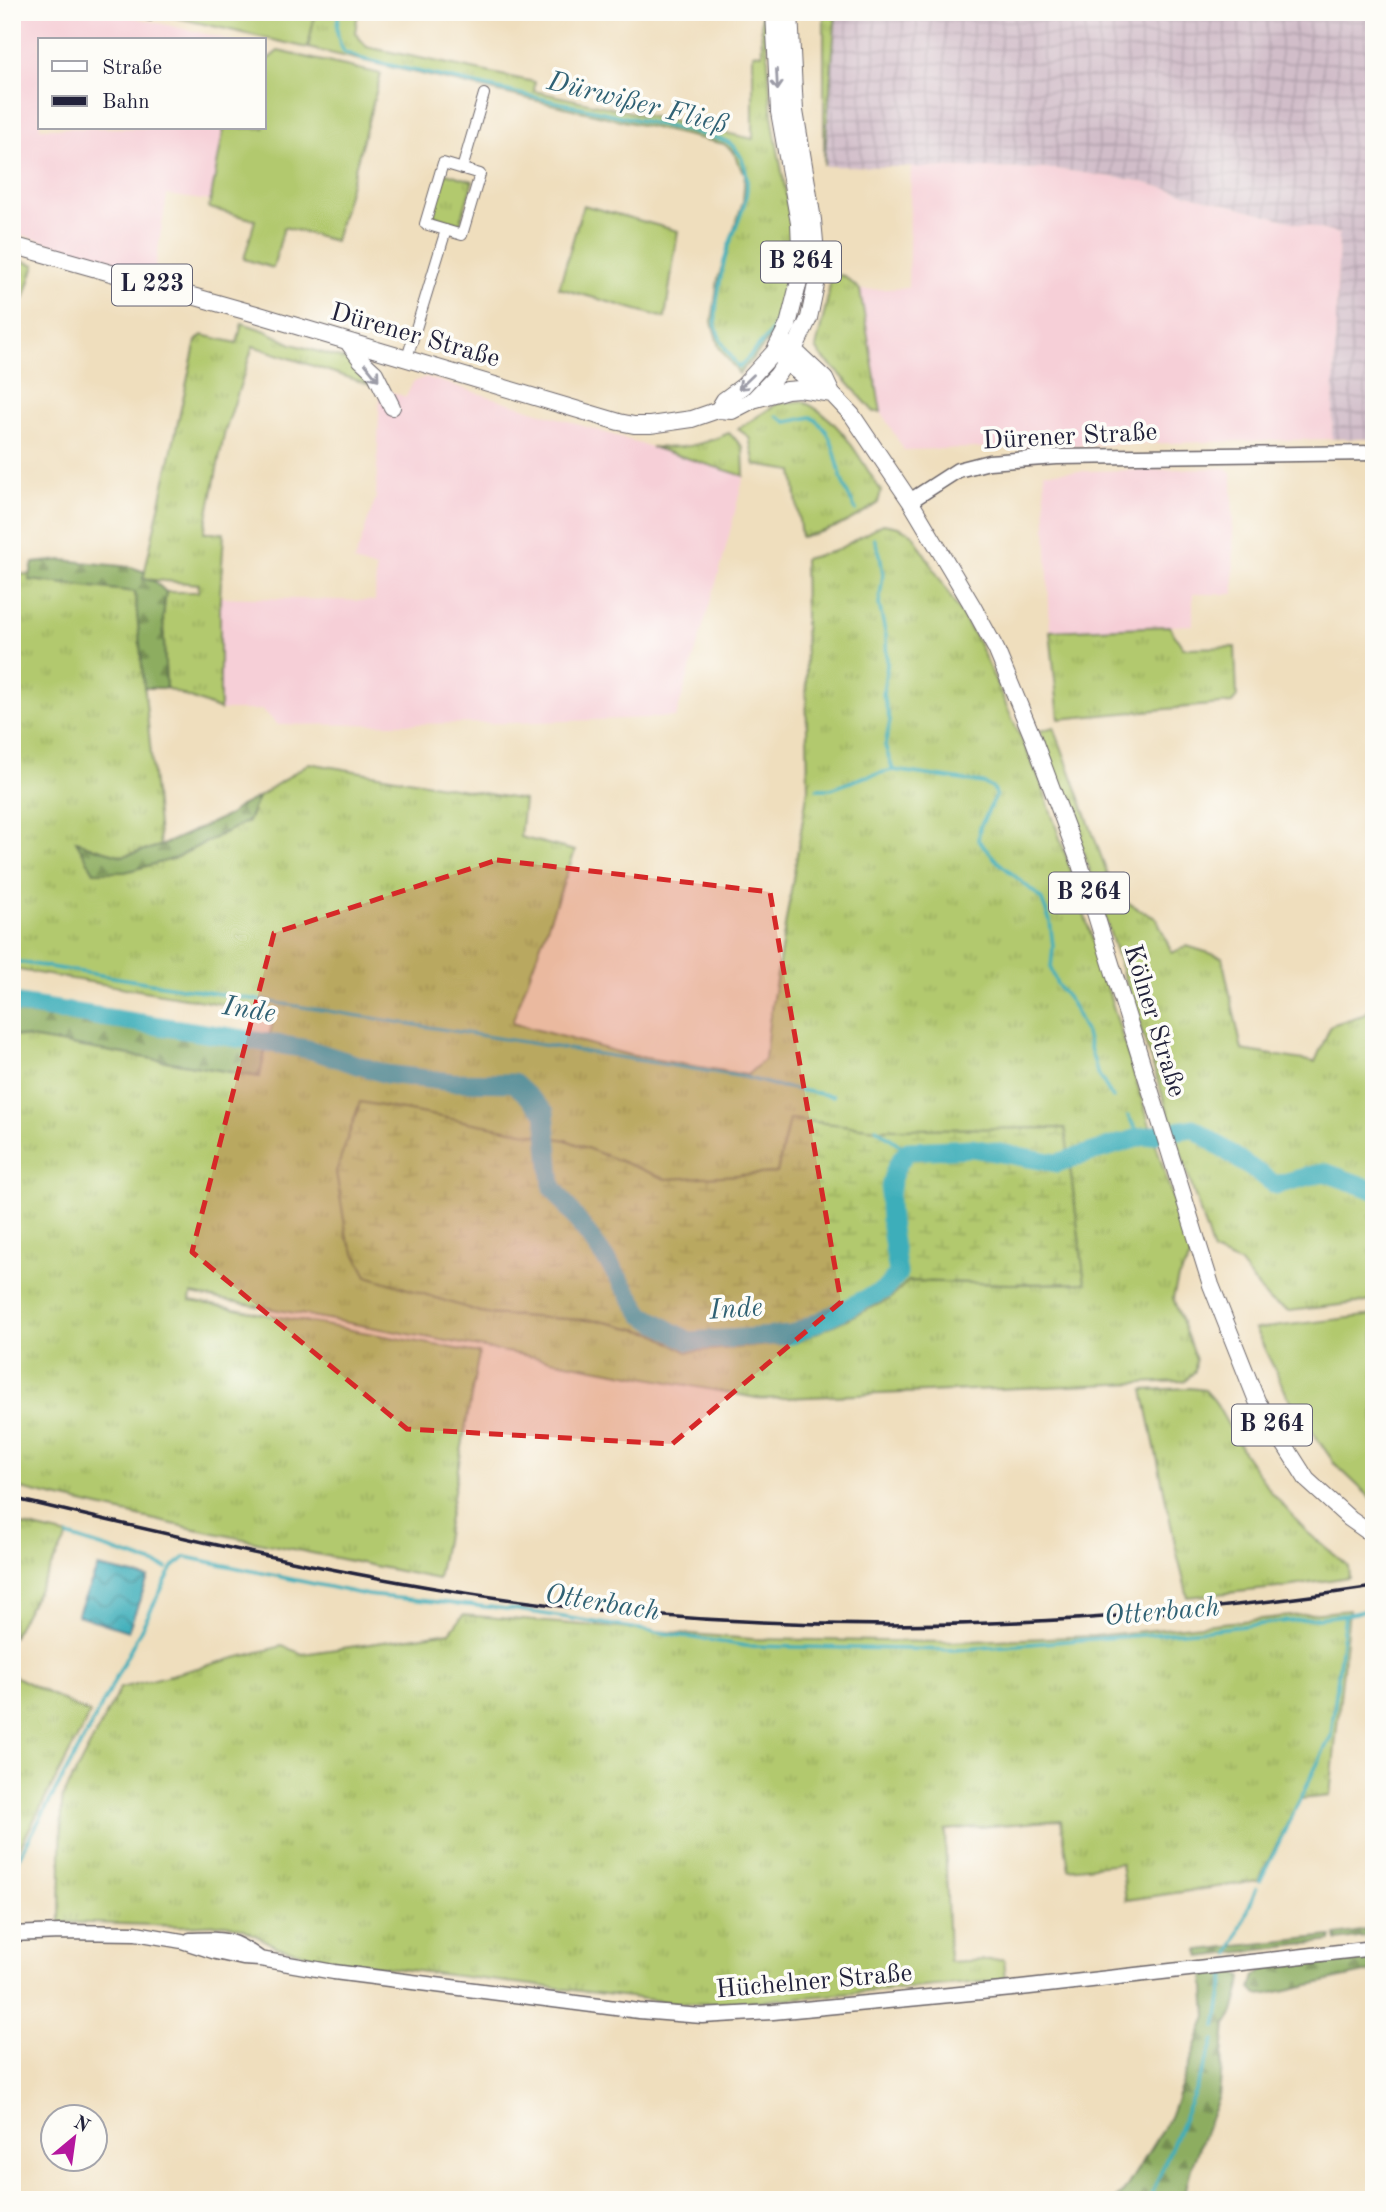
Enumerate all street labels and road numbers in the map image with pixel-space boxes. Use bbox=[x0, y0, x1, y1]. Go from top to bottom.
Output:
road number: B 264 bbox=[761, 242, 841, 282]
road number: L 223 bbox=[112, 264, 192, 306]
street label: Dürener Straße bbox=[327, 299, 503, 373]
street label: Dürener Straße bbox=[982, 419, 1158, 455]
road number: B 264 bbox=[1049, 872, 1129, 914]
street label: Kölner Straße bbox=[1118, 942, 1190, 1100]
road number: B 264 bbox=[1232, 1405, 1312, 1446]
street label: Hüchelner Straße bbox=[715, 1960, 913, 2004]

